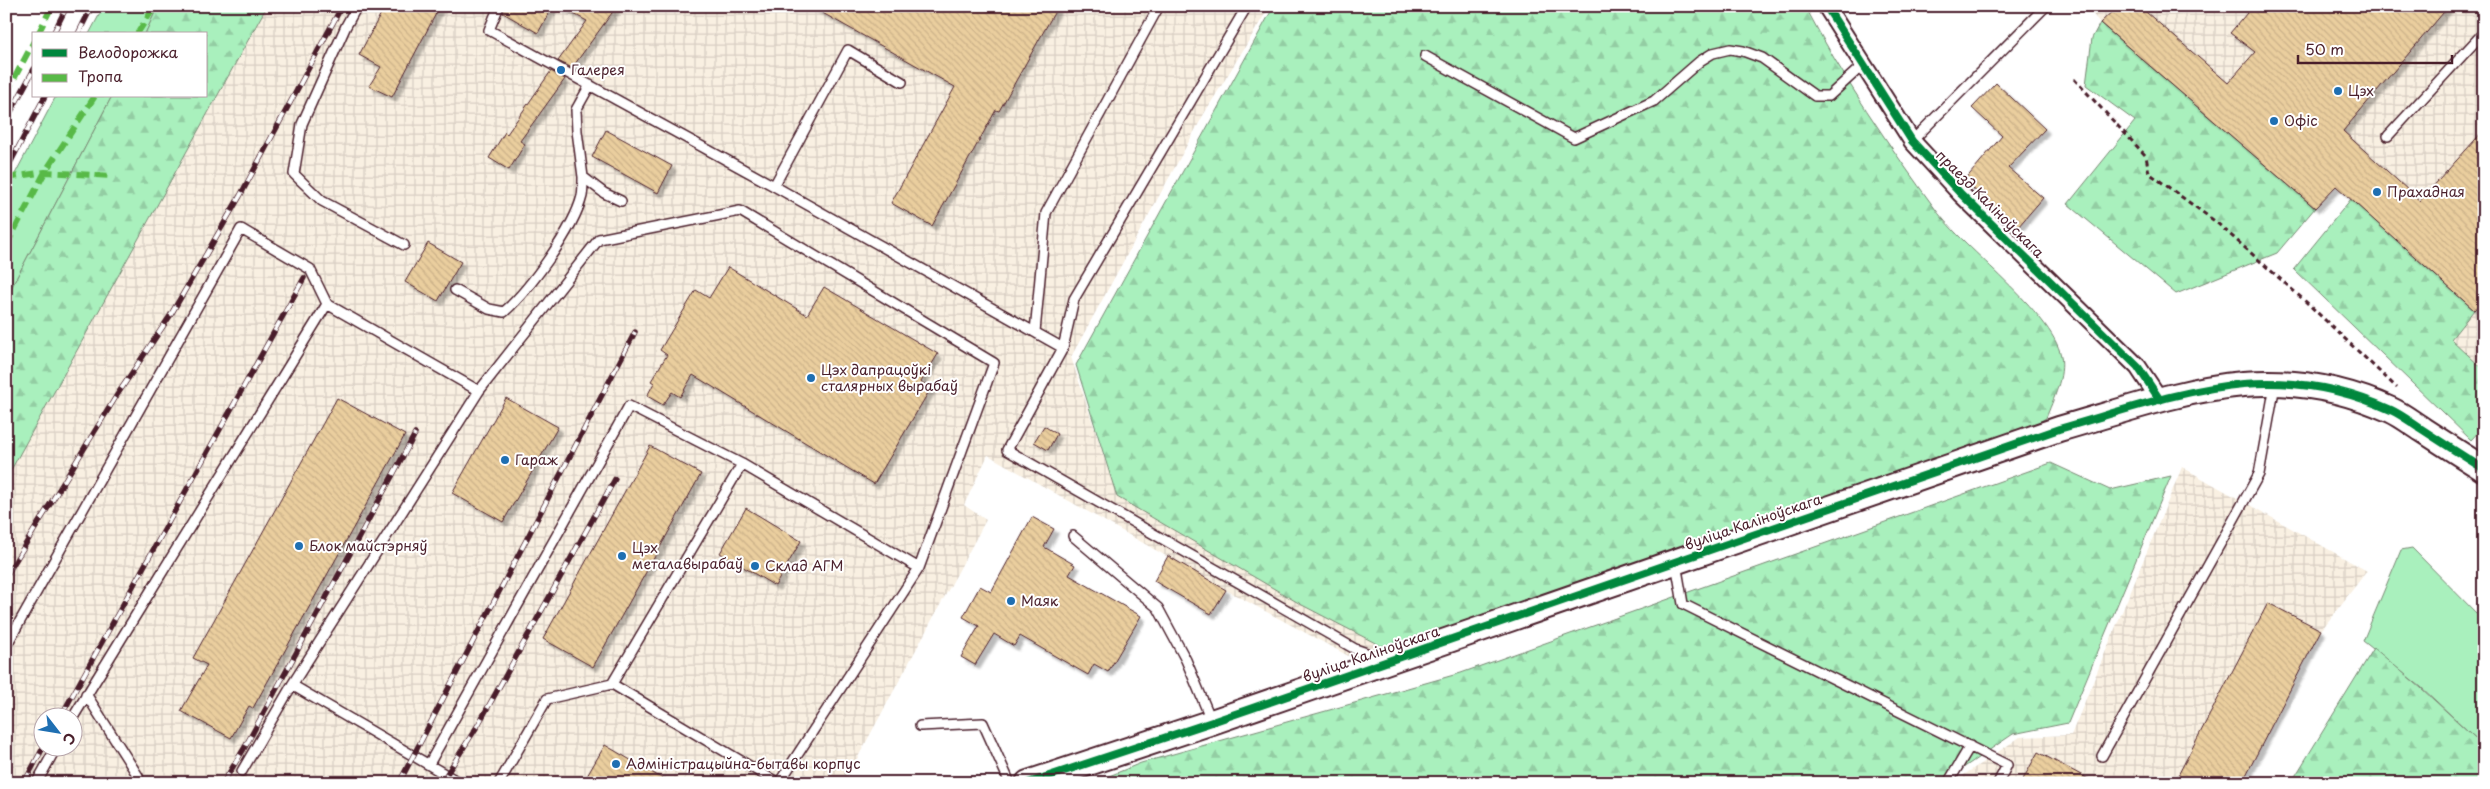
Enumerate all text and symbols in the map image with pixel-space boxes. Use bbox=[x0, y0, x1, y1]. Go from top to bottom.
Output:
legend bbox=[32, 32, 208, 98]
scale bar bbox=[2298, 32, 2451, 64]
text: 50 m bbox=[2305, 37, 2344, 60]
text: Велодорожка bbox=[78, 40, 179, 63]
place label: Галерея bbox=[571, 59, 625, 80]
text: Тропа bbox=[78, 64, 123, 87]
marker: Галерея bbox=[555, 64, 567, 76]
place label: Цэх bbox=[2348, 80, 2374, 101]
marker: Цэх bbox=[2332, 85, 2344, 97]
place label: Офіс bbox=[2284, 110, 2317, 131]
marker: Офіс bbox=[2268, 115, 2280, 127]
street label: праезд Каліноўскага bbox=[1932, 145, 2049, 263]
place label: Прахадная bbox=[2387, 181, 2465, 202]
marker: Прахадная bbox=[2371, 186, 2383, 198]
place label: Цэх дапрацоўкі сталярных вырабаў bbox=[821, 359, 958, 396]
marker: Цэх дапрацоўкі сталярных вырабаў bbox=[805, 372, 817, 384]
place label: Гараж bbox=[515, 449, 559, 470]
marker: Гараж bbox=[499, 454, 511, 466]
street label: вуліца Каліноўскага bbox=[1681, 488, 1824, 555]
place label: Блок майстэрняў bbox=[309, 535, 428, 556]
place label: Цэх металавырабаў bbox=[632, 537, 743, 574]
marker: Блок майстэрняў bbox=[293, 540, 305, 552]
marker: Цэх металавырабаў bbox=[616, 550, 628, 562]
place label: Склад АГМ bbox=[765, 555, 843, 576]
marker: Склад АГМ bbox=[749, 560, 761, 572]
place label: Маяк bbox=[1021, 590, 1059, 611]
marker: Маяк bbox=[1005, 595, 1017, 607]
street label: вуліца Каліноўскага bbox=[1299, 620, 1442, 687]
north arrow bbox=[32, 706, 82, 756]
text: С bbox=[58, 729, 81, 749]
place label: Адміністрацыйна-бытавы корпус bbox=[626, 753, 860, 774]
marker: Адміністрацыйна-бытавы корпус bbox=[610, 758, 622, 770]

